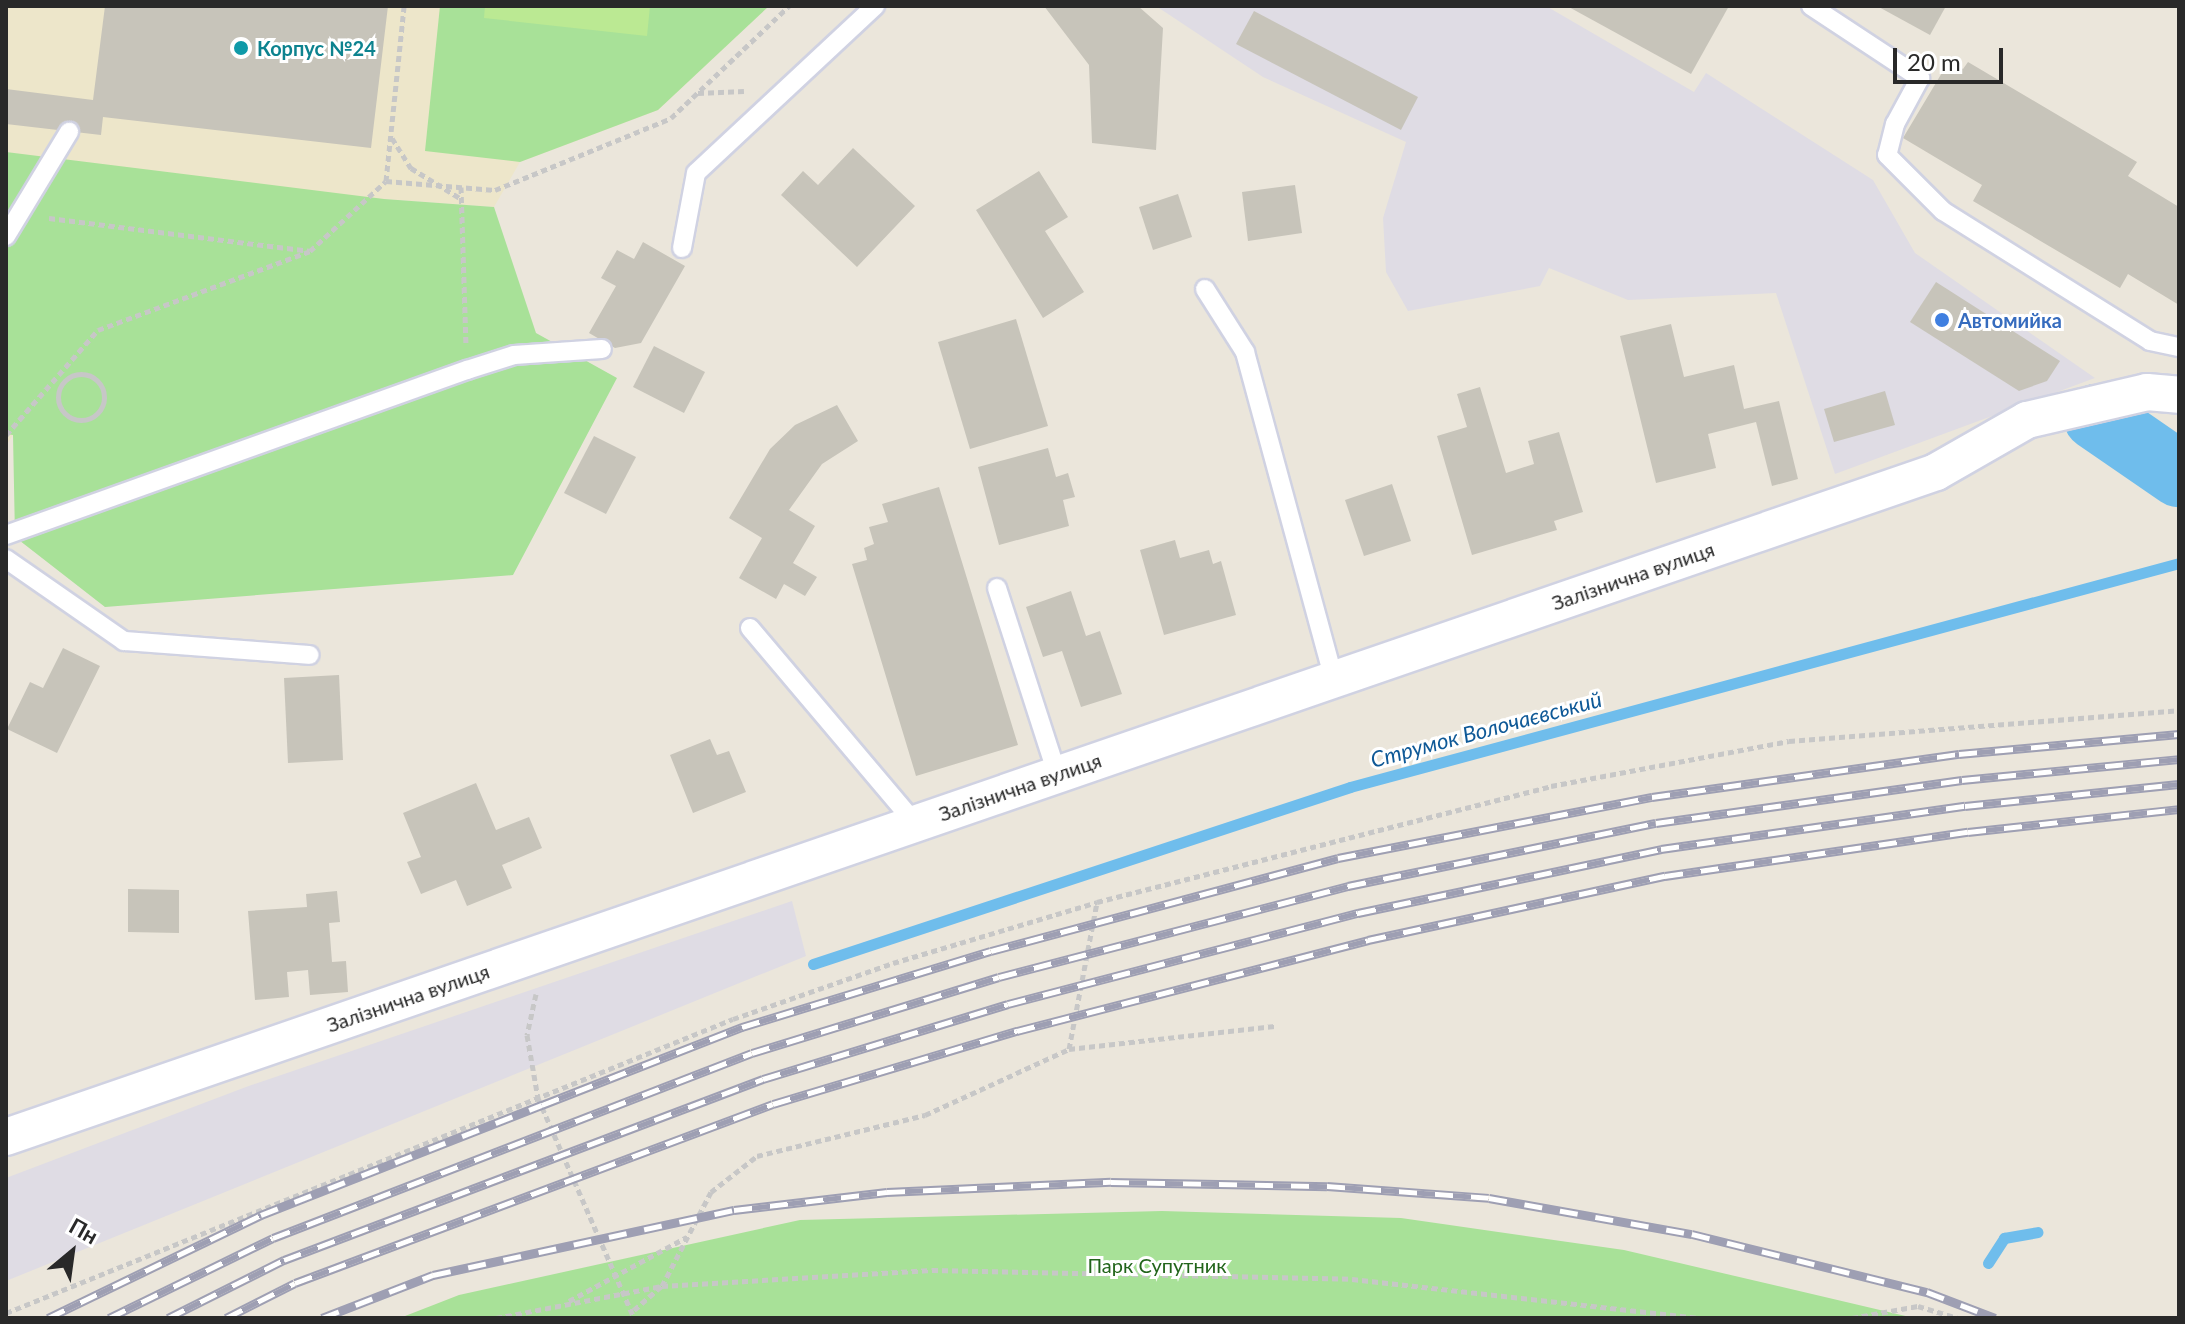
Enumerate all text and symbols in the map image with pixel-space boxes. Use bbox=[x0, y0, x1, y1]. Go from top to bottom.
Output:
scale bar bbox=[1897, 32, 2007, 82]
place label: Корпус №24 bbox=[257, 36, 376, 60]
marker: Корпус №24 bbox=[232, 39, 250, 57]
text: 20 m bbox=[1907, 47, 1961, 76]
place label: Автомийка bbox=[1958, 308, 2062, 332]
marker: Автомийка bbox=[1933, 311, 1951, 329]
street label: Залізнична вулиця bbox=[1549, 537, 1717, 615]
water label: Струмок Волочаєвський bbox=[1368, 685, 1604, 773]
street label: Залізнична вулиця bbox=[936, 748, 1104, 826]
street label: Залізнична вулиця bbox=[324, 959, 492, 1037]
north arrow bbox=[32, 1212, 112, 1292]
text: Пн bbox=[65, 1212, 103, 1249]
park label: Парк Супутник bbox=[1087, 1253, 1227, 1277]

